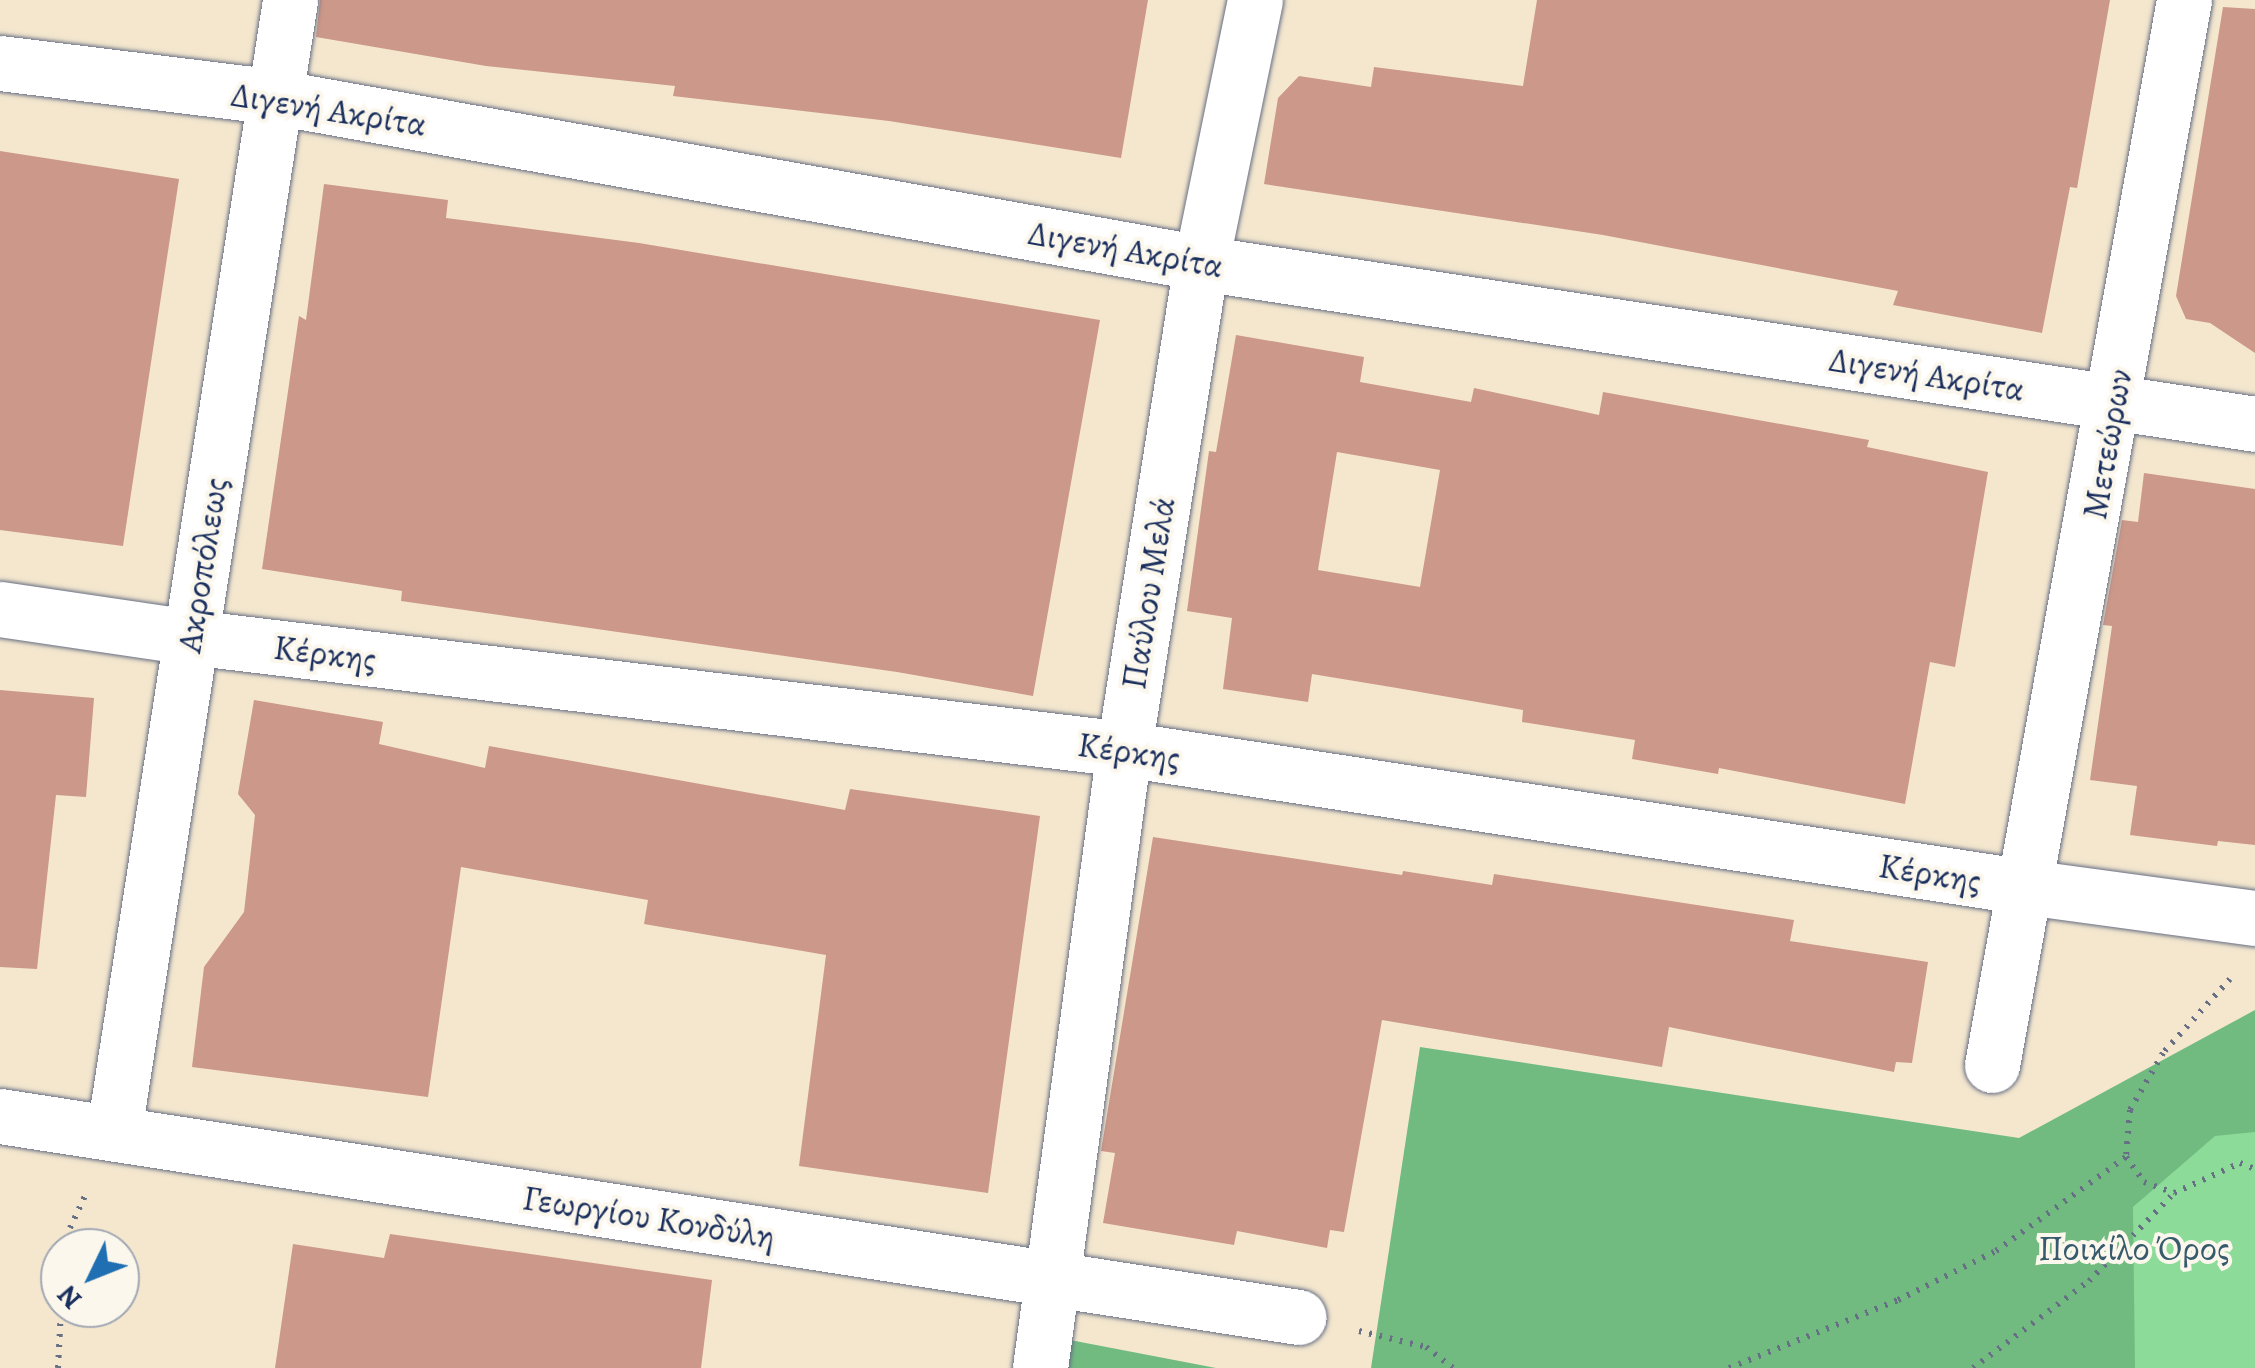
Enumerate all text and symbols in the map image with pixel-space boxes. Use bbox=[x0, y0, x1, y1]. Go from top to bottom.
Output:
street label: Διγενή Ακρίτα bbox=[228, 73, 430, 145]
street label: Διγενή Ακρίτα bbox=[1025, 211, 1227, 287]
street label: Διγενή Ακρίτα bbox=[1826, 338, 2028, 410]
street label: Μετεώρων bbox=[2073, 366, 2141, 522]
street label: Ακροπόλεως bbox=[167, 475, 237, 655]
street label: Παύλου Μελά bbox=[1112, 494, 1184, 692]
street label: Κέρκης bbox=[271, 626, 379, 680]
street label: Κέρκης bbox=[1075, 723, 1183, 779]
street label: Κέρκης bbox=[1876, 844, 1984, 902]
street label: Γεωργίου Κονδύλη bbox=[520, 1176, 778, 1258]
park label: Ποικίλο Όρος bbox=[2038, 1227, 2230, 1269]
north arrow bbox=[40, 1228, 140, 1328]
text: N bbox=[49, 1277, 90, 1318]

